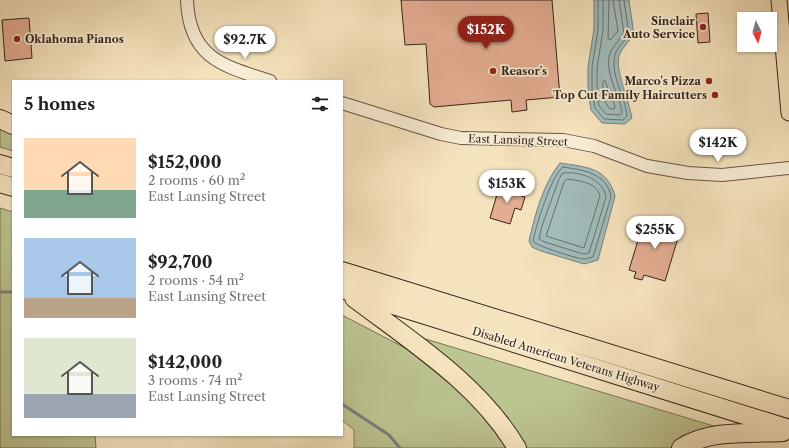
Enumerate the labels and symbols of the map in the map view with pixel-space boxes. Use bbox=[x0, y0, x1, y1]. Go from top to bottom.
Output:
north arrow bbox=[737, 12, 777, 52]
place label: Sinclair Auto Service bbox=[622, 14, 696, 41]
pin: $152K bbox=[458, 16, 514, 50]
marker: Sinclair Auto Service bbox=[698, 22, 708, 32]
pin: $92.7K bbox=[212, 26, 278, 60]
place label: Oklahoma Pianos bbox=[25, 32, 124, 46]
marker: Oklahoma Pianos bbox=[12, 34, 22, 44]
place label: Reasor's bbox=[501, 64, 547, 78]
marker: Reasor's bbox=[488, 66, 498, 76]
place label: Marco's Pizza bbox=[624, 74, 702, 88]
marker: Marco's Pizza bbox=[704, 76, 714, 86]
place label: Top Cut Family Haircutters bbox=[553, 88, 707, 102]
marker: Top Cut Family Haircutters bbox=[710, 90, 720, 100]
pin: $142K bbox=[690, 129, 746, 163]
street label: East Lansing Street bbox=[468, 131, 568, 149]
pin: $153K bbox=[479, 170, 535, 204]
pin: $255K bbox=[627, 216, 683, 250]
street label: Disabled American Veterans Highway bbox=[471, 324, 662, 395]

